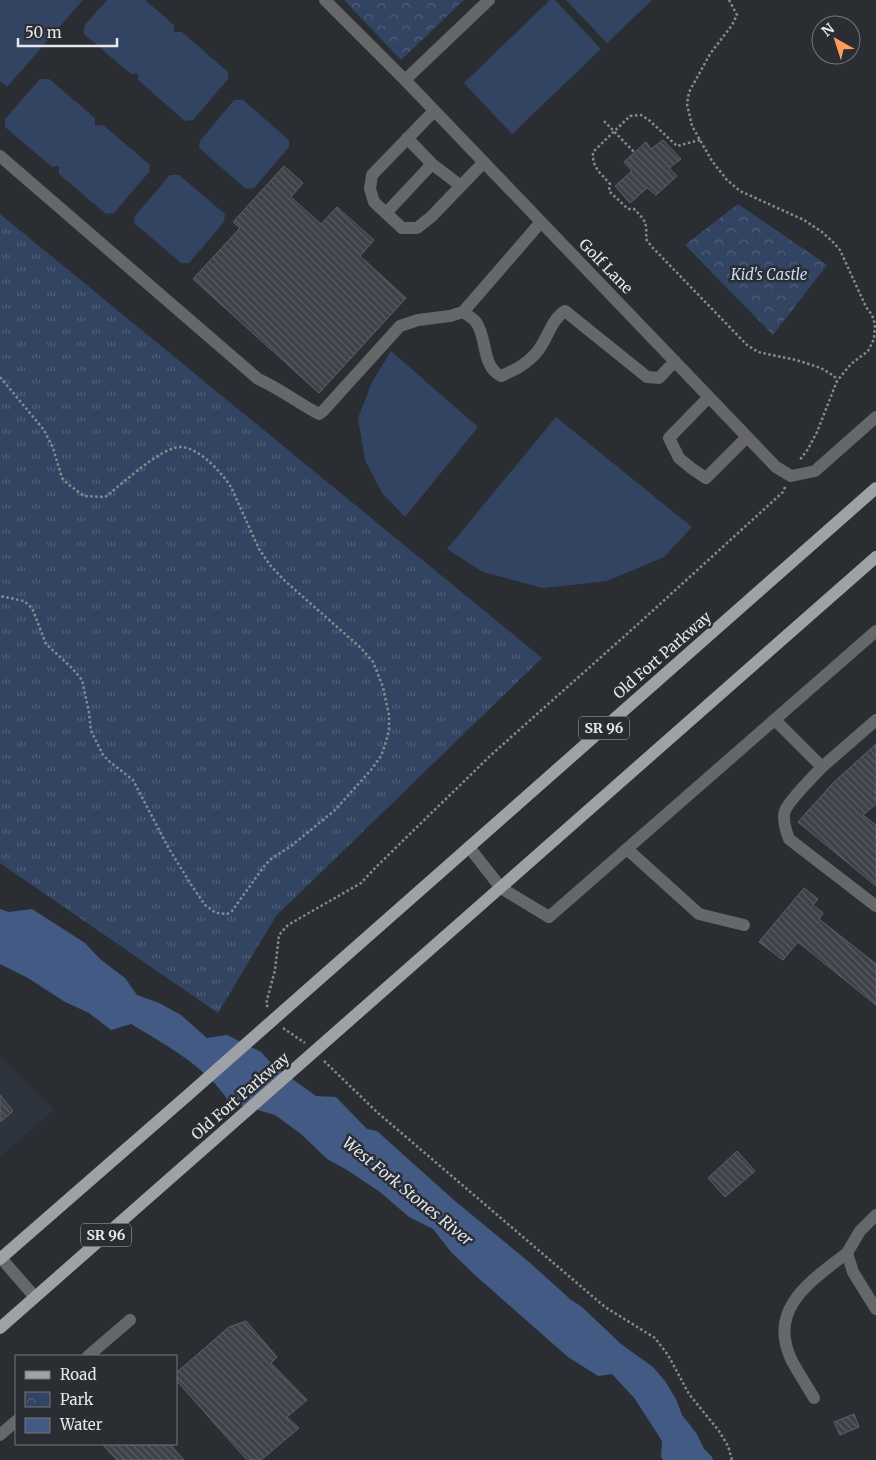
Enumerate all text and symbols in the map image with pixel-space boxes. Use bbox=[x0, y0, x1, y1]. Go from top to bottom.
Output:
scale bar bbox=[18, 15, 116, 47]
north arrow bbox=[811, 15, 861, 65]
text: N bbox=[818, 19, 838, 40]
text: 50 m bbox=[25, 23, 62, 42]
street label: Golf Lane bbox=[575, 234, 637, 298]
park label: Kid's Castle bbox=[730, 265, 808, 284]
street label: Old Fort Parkway bbox=[609, 607, 715, 703]
road number: SR 96 bbox=[579, 716, 629, 740]
street label: Old Fort Parkway bbox=[187, 1048, 293, 1144]
water label: West Fork Stones River bbox=[339, 1132, 478, 1250]
road number: SR 96 bbox=[81, 1224, 131, 1246]
legend bbox=[15, 1355, 178, 1445]
text: Road bbox=[60, 1365, 96, 1384]
text: Park bbox=[60, 1390, 94, 1409]
text: Water bbox=[59, 1415, 103, 1434]

